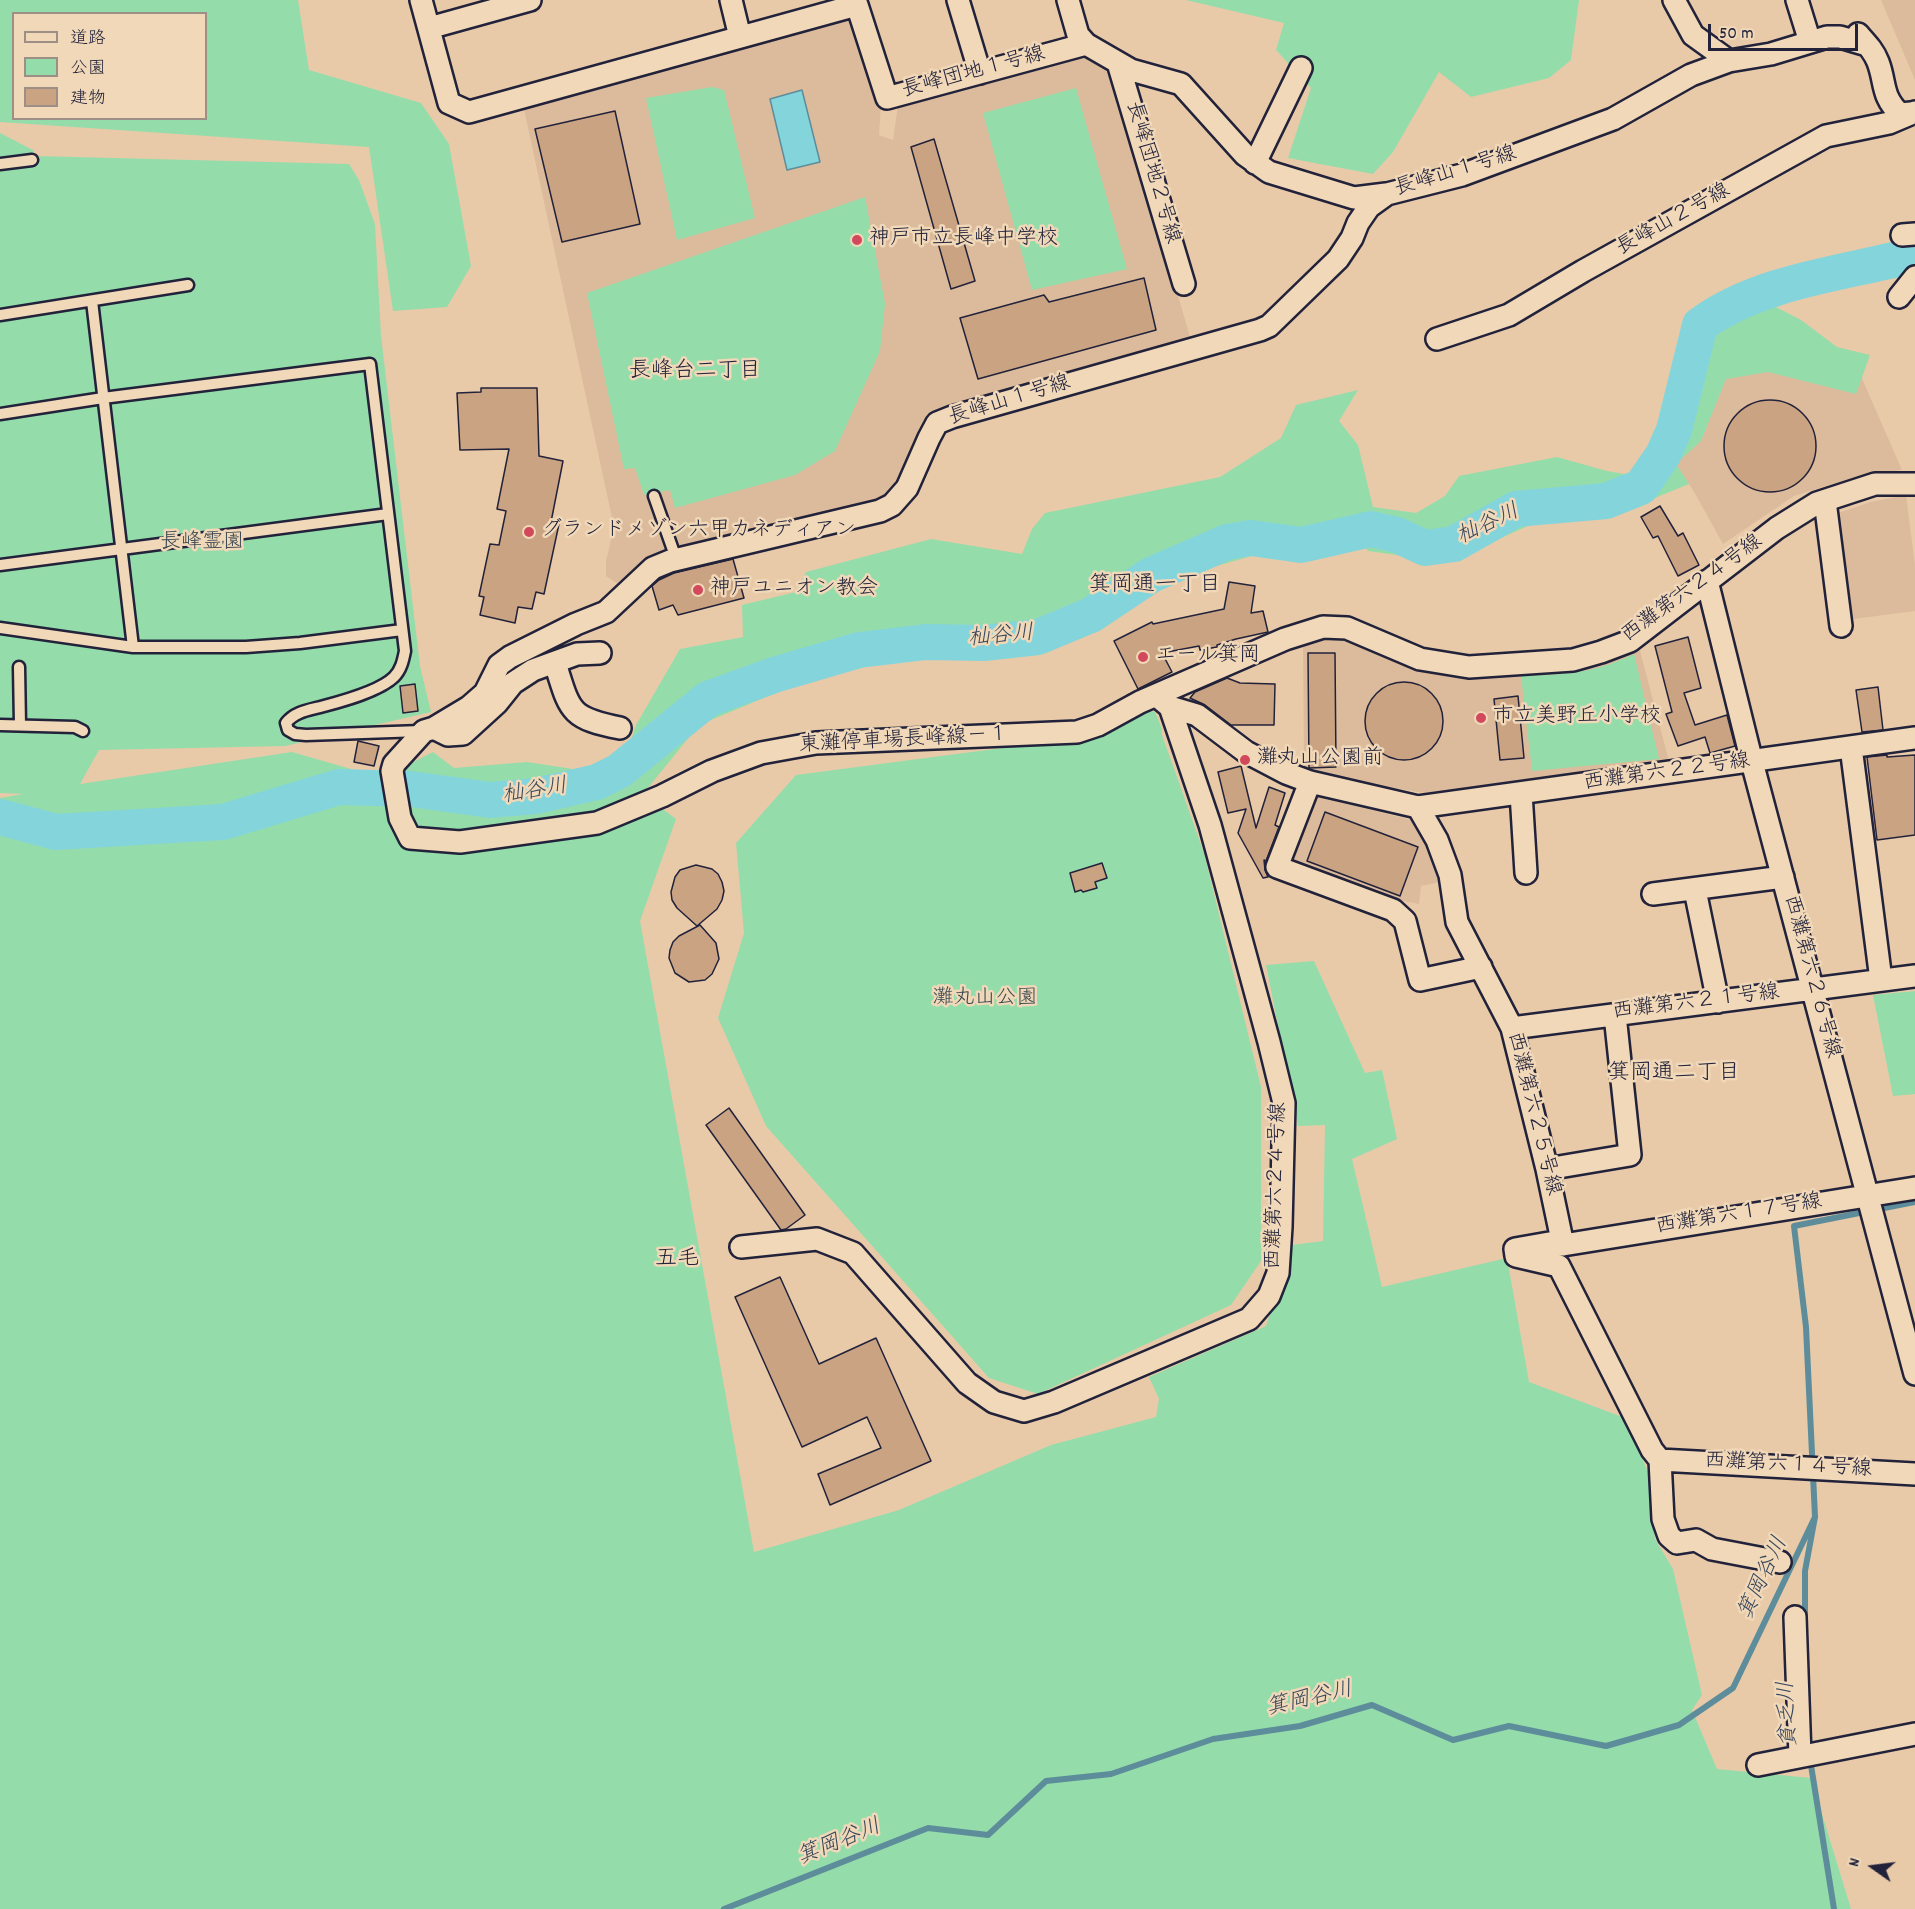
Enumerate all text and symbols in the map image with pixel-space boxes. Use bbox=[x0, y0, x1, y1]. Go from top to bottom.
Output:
legend bbox=[12, 12, 207, 120]
scale bar bbox=[1711, 12, 1861, 50]
text: 50 m bbox=[1719, 22, 1754, 47]
text: 道路 bbox=[70, 27, 106, 52]
street label: 長峰団地１号線 bbox=[900, 43, 1048, 105]
text: 公園 bbox=[70, 57, 106, 82]
text: 建物 bbox=[70, 87, 106, 112]
street label: 長峰団地２号線 bbox=[1119, 99, 1183, 247]
street label: 長峰山１号線 bbox=[1392, 143, 1520, 203]
street label: 長峰山２号線 bbox=[1613, 179, 1735, 263]
place label: 神戸市立長峰中学校 bbox=[869, 227, 1058, 253]
marker: 神戸市立長峰中学校 bbox=[850, 233, 864, 247]
district label: 長峰台二丁目 bbox=[629, 360, 761, 386]
street label: 長峰山１号線 bbox=[946, 372, 1074, 432]
water label: 杣谷川 bbox=[1454, 500, 1524, 552]
place label: グランドメゾン六甲カネディアン bbox=[541, 519, 856, 545]
marker: グランドメゾン六甲カネディアン bbox=[522, 525, 536, 539]
street label: 西灘第六２４号線 bbox=[1618, 530, 1768, 650]
park label: 長峰霊園 bbox=[160, 531, 244, 557]
district label: 箕岡通一丁目 bbox=[1089, 574, 1221, 600]
place label: 神戸ユニオン教会 bbox=[710, 577, 878, 603]
marker: 神戸ユニオン教会 bbox=[691, 583, 705, 597]
water label: 杣谷川 bbox=[967, 622, 1035, 654]
place label: エール箕岡 bbox=[1155, 644, 1260, 670]
marker: エール箕岡 bbox=[1136, 650, 1150, 664]
place label: 市立美野丘小学校 bbox=[1493, 705, 1661, 731]
marker: 市立美野丘小学校 bbox=[1474, 711, 1488, 725]
street label: 東灘停車場長峰線－１ bbox=[798, 724, 1010, 760]
place label: 灘丸山公園前 bbox=[1257, 747, 1383, 773]
street label: 西灘第六２２号線 bbox=[1582, 750, 1752, 798]
marker: 灘丸山公園前 bbox=[1238, 753, 1252, 767]
water label: 杣谷川 bbox=[500, 775, 570, 811]
street label: 西灘第六２６号線 bbox=[1776, 893, 1844, 1061]
street label: 西灘第六２１号線 bbox=[1611, 981, 1781, 1027]
park label: 灘丸山公園 bbox=[933, 987, 1037, 1013]
street label: 西灘第六２５号線 bbox=[1499, 1029, 1565, 1199]
district label: 箕岡通二丁目 bbox=[1608, 1062, 1740, 1088]
street label: 西灘第六２４号線 bbox=[1262, 1102, 1294, 1270]
street label: 西灘第六１７号線 bbox=[1654, 1190, 1824, 1242]
district label: 五毛 bbox=[655, 1248, 699, 1274]
street label: 西灘第六１４号線 bbox=[1703, 1450, 1873, 1484]
water label: 箕岡谷川 bbox=[1734, 1534, 1796, 1624]
water label: 箕岡谷川 bbox=[1264, 1678, 1356, 1724]
water label: 貧乏川 bbox=[1775, 1680, 1805, 1748]
water label: 箕岡谷川 bbox=[794, 1815, 886, 1873]
north arrow bbox=[1843, 1837, 1903, 1897]
text: N bbox=[1843, 1856, 1867, 1869]

